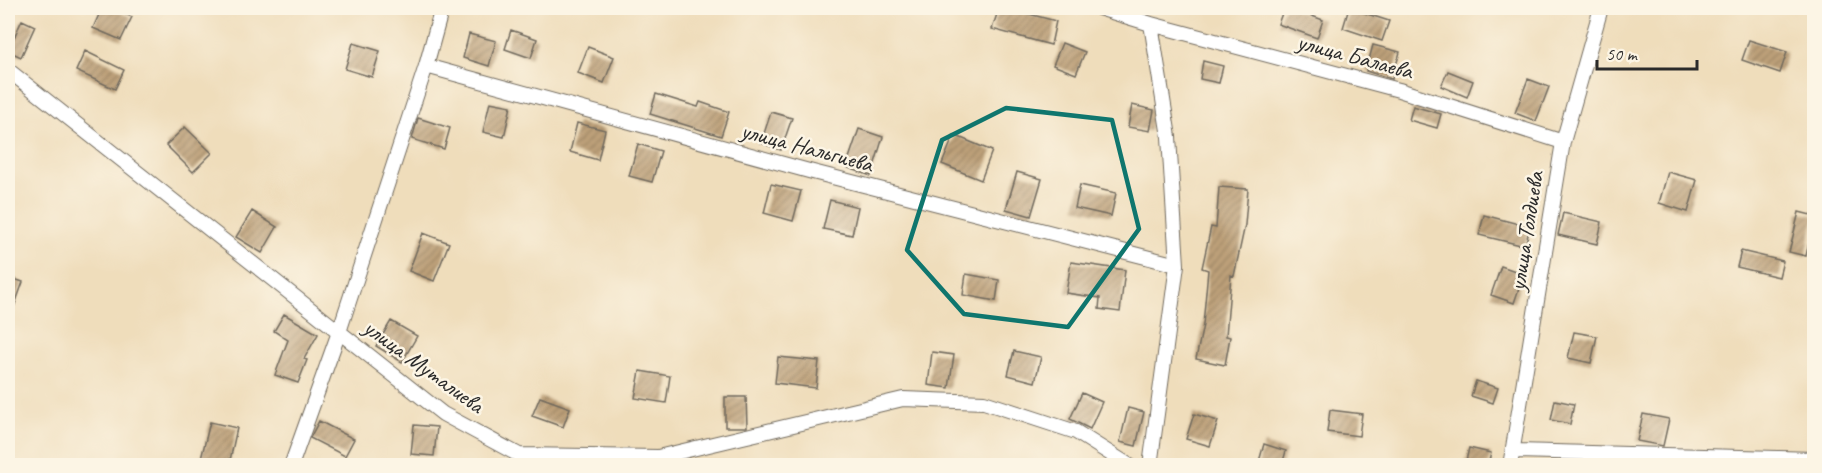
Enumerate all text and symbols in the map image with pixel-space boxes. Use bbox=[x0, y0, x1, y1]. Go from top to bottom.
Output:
street label: улица Балаева bbox=[1292, 26, 1417, 86]
scale bar bbox=[1597, 33, 1698, 71]
text: 50 m bbox=[1606, 43, 1639, 65]
street label: улица Нальгиева bbox=[736, 114, 878, 179]
street label: улица Толдиева bbox=[1501, 168, 1550, 295]
street label: улица Муталиева bbox=[356, 311, 491, 421]

